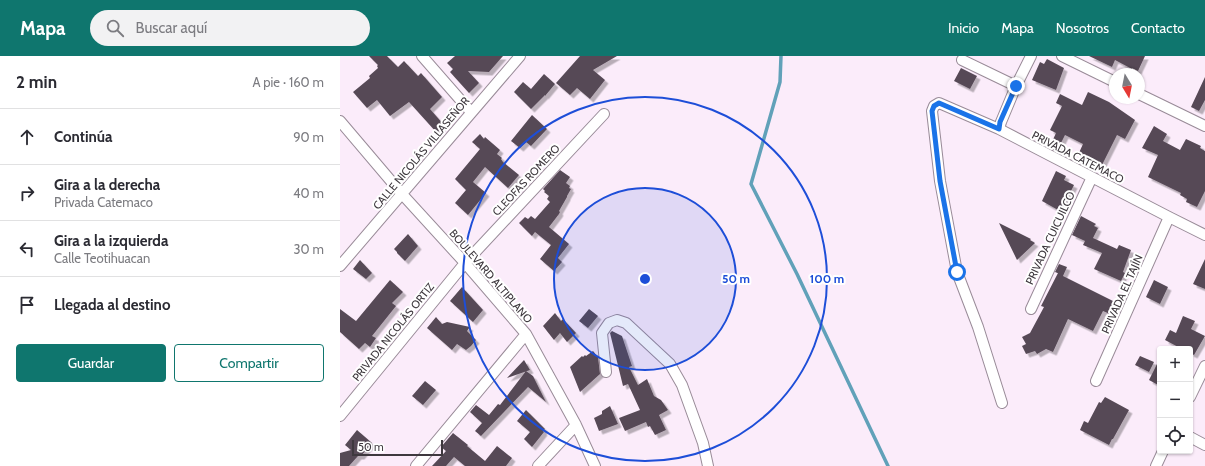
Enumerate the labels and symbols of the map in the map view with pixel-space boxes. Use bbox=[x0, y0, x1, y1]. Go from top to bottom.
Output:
north arrow bbox=[1109, 68, 1145, 104]
route end bbox=[1007, 77, 1025, 95]
street label: CALLE NICOLÁS VILLASEÑOR bbox=[370, 94, 472, 212]
street label: PRIVADA CATEMACO bbox=[1030, 128, 1127, 186]
street label: CLEOFAS ROMERO bbox=[489, 141, 563, 219]
street label: PRIVADA CUICUILCO bbox=[1022, 189, 1078, 287]
street label: BOULEVARD ALTIPLANO bbox=[446, 226, 536, 326]
street label: PRIVADA EL TAJÍN bbox=[1098, 252, 1146, 336]
route start bbox=[948, 263, 966, 281]
text: 50 m bbox=[722, 271, 750, 286]
text: 100 m bbox=[810, 271, 844, 286]
centre of rings bbox=[638, 272, 652, 286]
street label: PRIVADA NICOLÁS ORTIZ bbox=[349, 280, 437, 384]
scale bar bbox=[352, 438, 443, 457]

